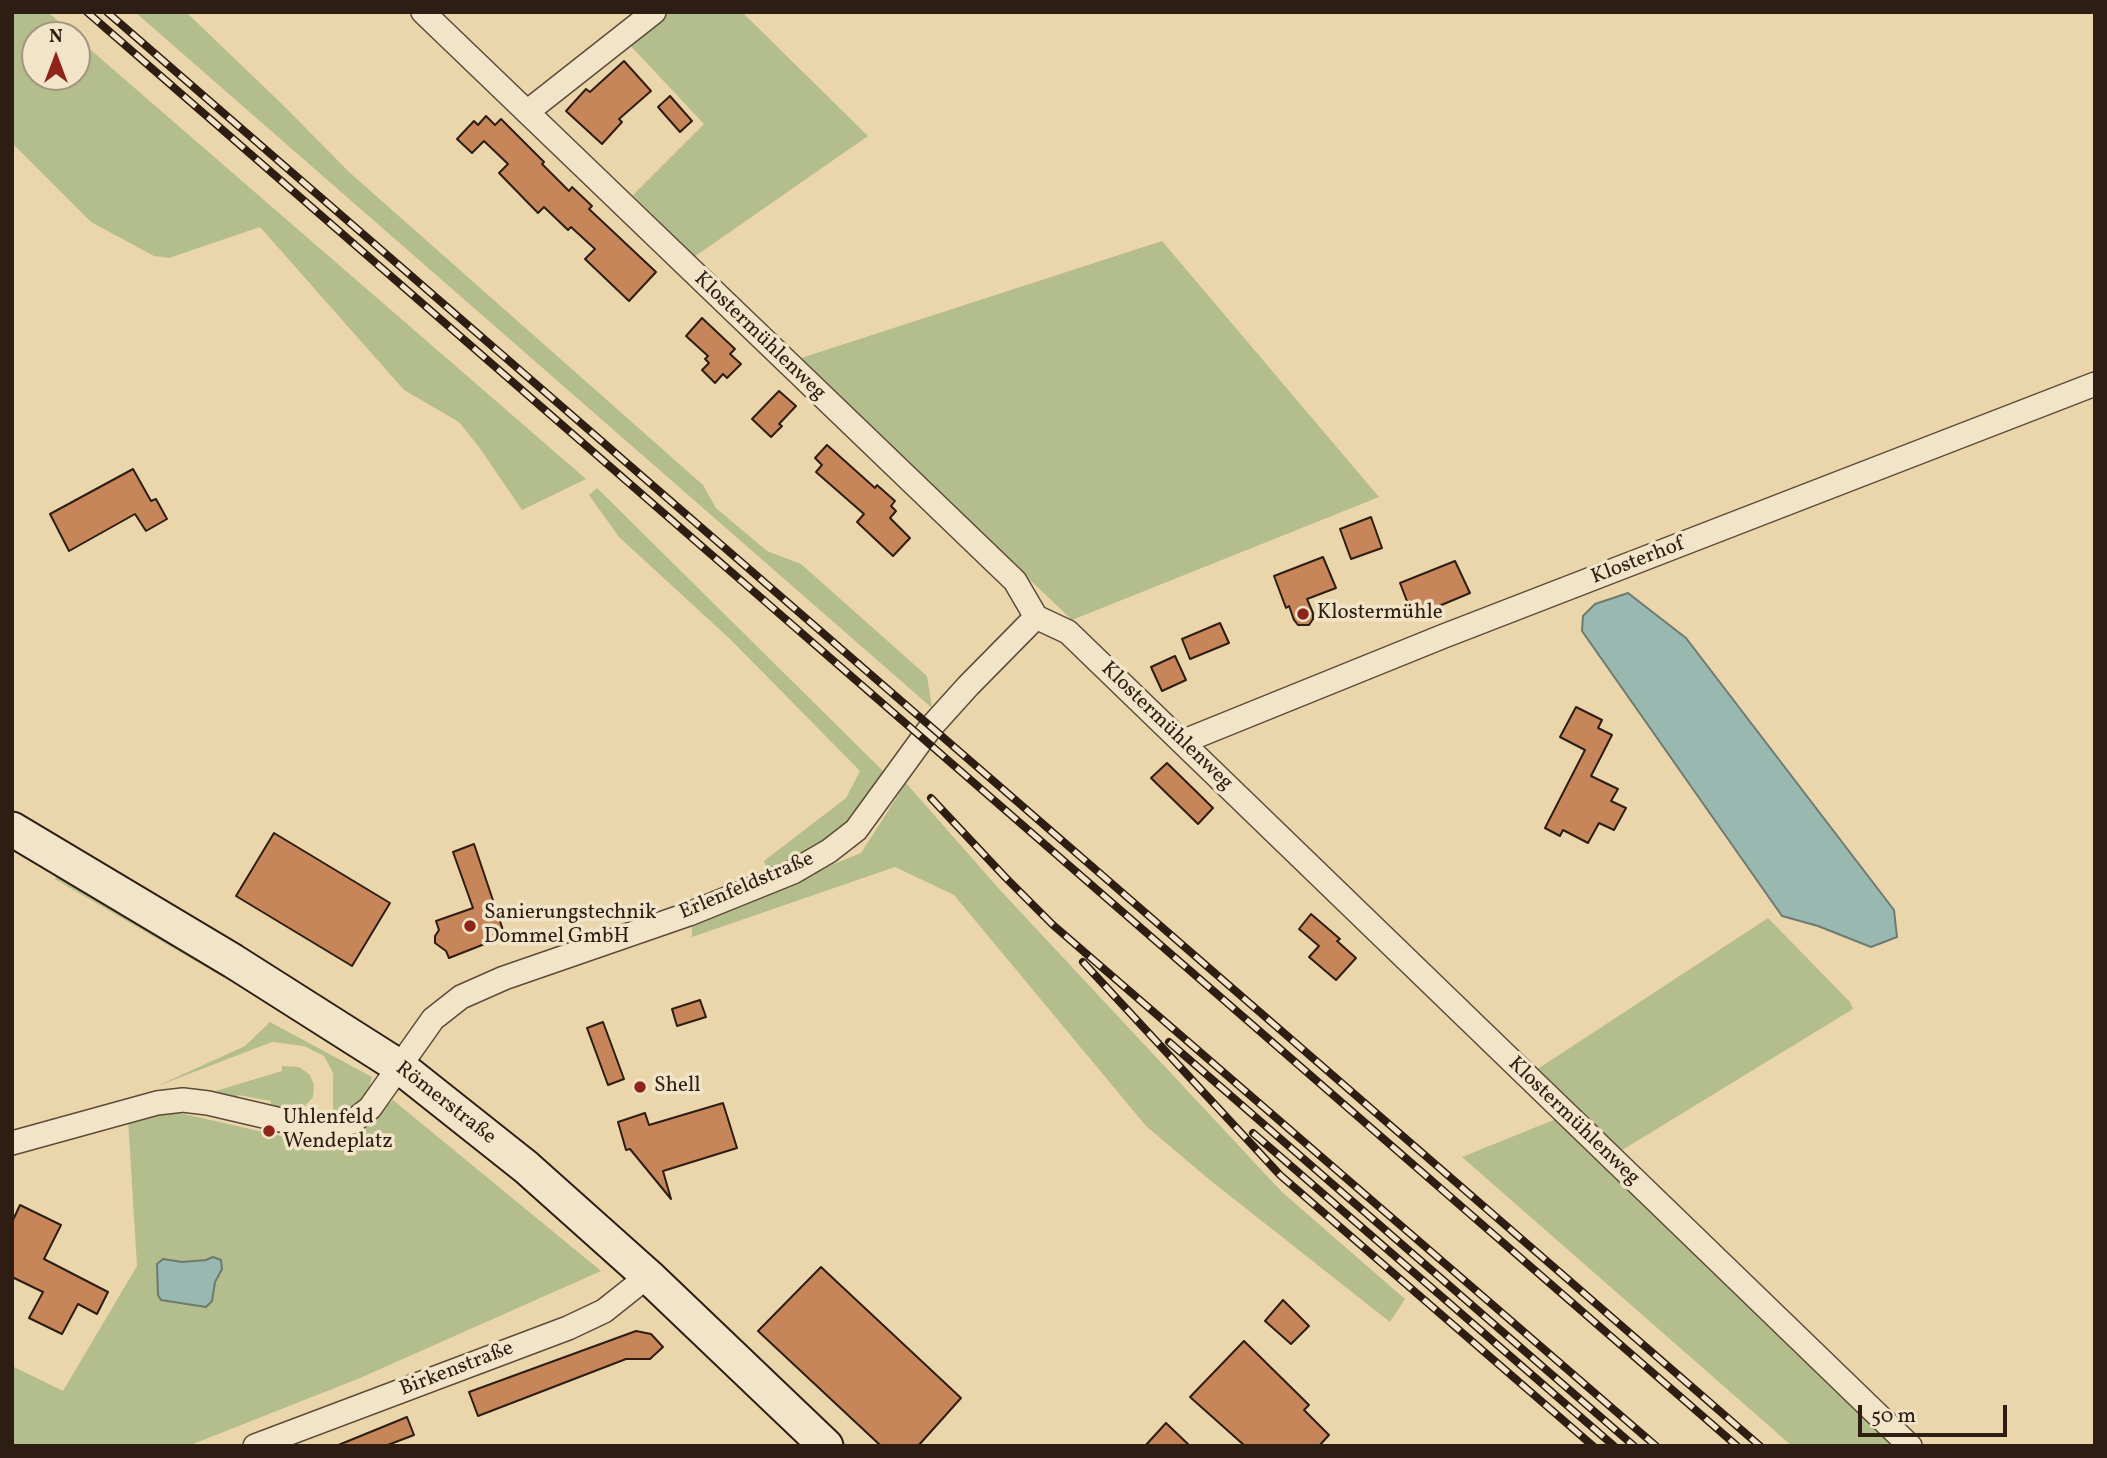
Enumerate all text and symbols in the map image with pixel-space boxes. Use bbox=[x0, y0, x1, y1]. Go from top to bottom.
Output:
north arrow bbox=[21, 21, 91, 91]
text: N bbox=[49, 24, 63, 50]
street label: Klostermühlenweg bbox=[688, 267, 830, 407]
street label: Klosterhof bbox=[1588, 533, 1688, 591]
place label: Klostermühle bbox=[1317, 601, 1443, 627]
marker: Klostermühle bbox=[1295, 606, 1311, 622]
street label: Klostermühlenweg bbox=[1095, 657, 1237, 797]
street label: Erlenfeldstraße bbox=[676, 847, 818, 927]
place label: Sanierungstechnik Dommel GmbH bbox=[484, 901, 657, 951]
marker: Sanierungstechnik Dommel GmbH bbox=[462, 918, 478, 934]
street label: Klostermühlenweg bbox=[1502, 1052, 1644, 1192]
street label: Römerstraße bbox=[390, 1057, 500, 1151]
place label: Shell bbox=[654, 1074, 701, 1100]
marker: Shell bbox=[632, 1079, 648, 1095]
place label: Uhlenfeld Wendeplatz bbox=[283, 1106, 393, 1156]
marker: Uhlenfeld Wendeplatz bbox=[261, 1123, 277, 1139]
street label: Birkenstraße bbox=[396, 1337, 518, 1403]
scale bar bbox=[1862, 1392, 2011, 1436]
text: 50 m bbox=[1871, 1402, 1916, 1431]

